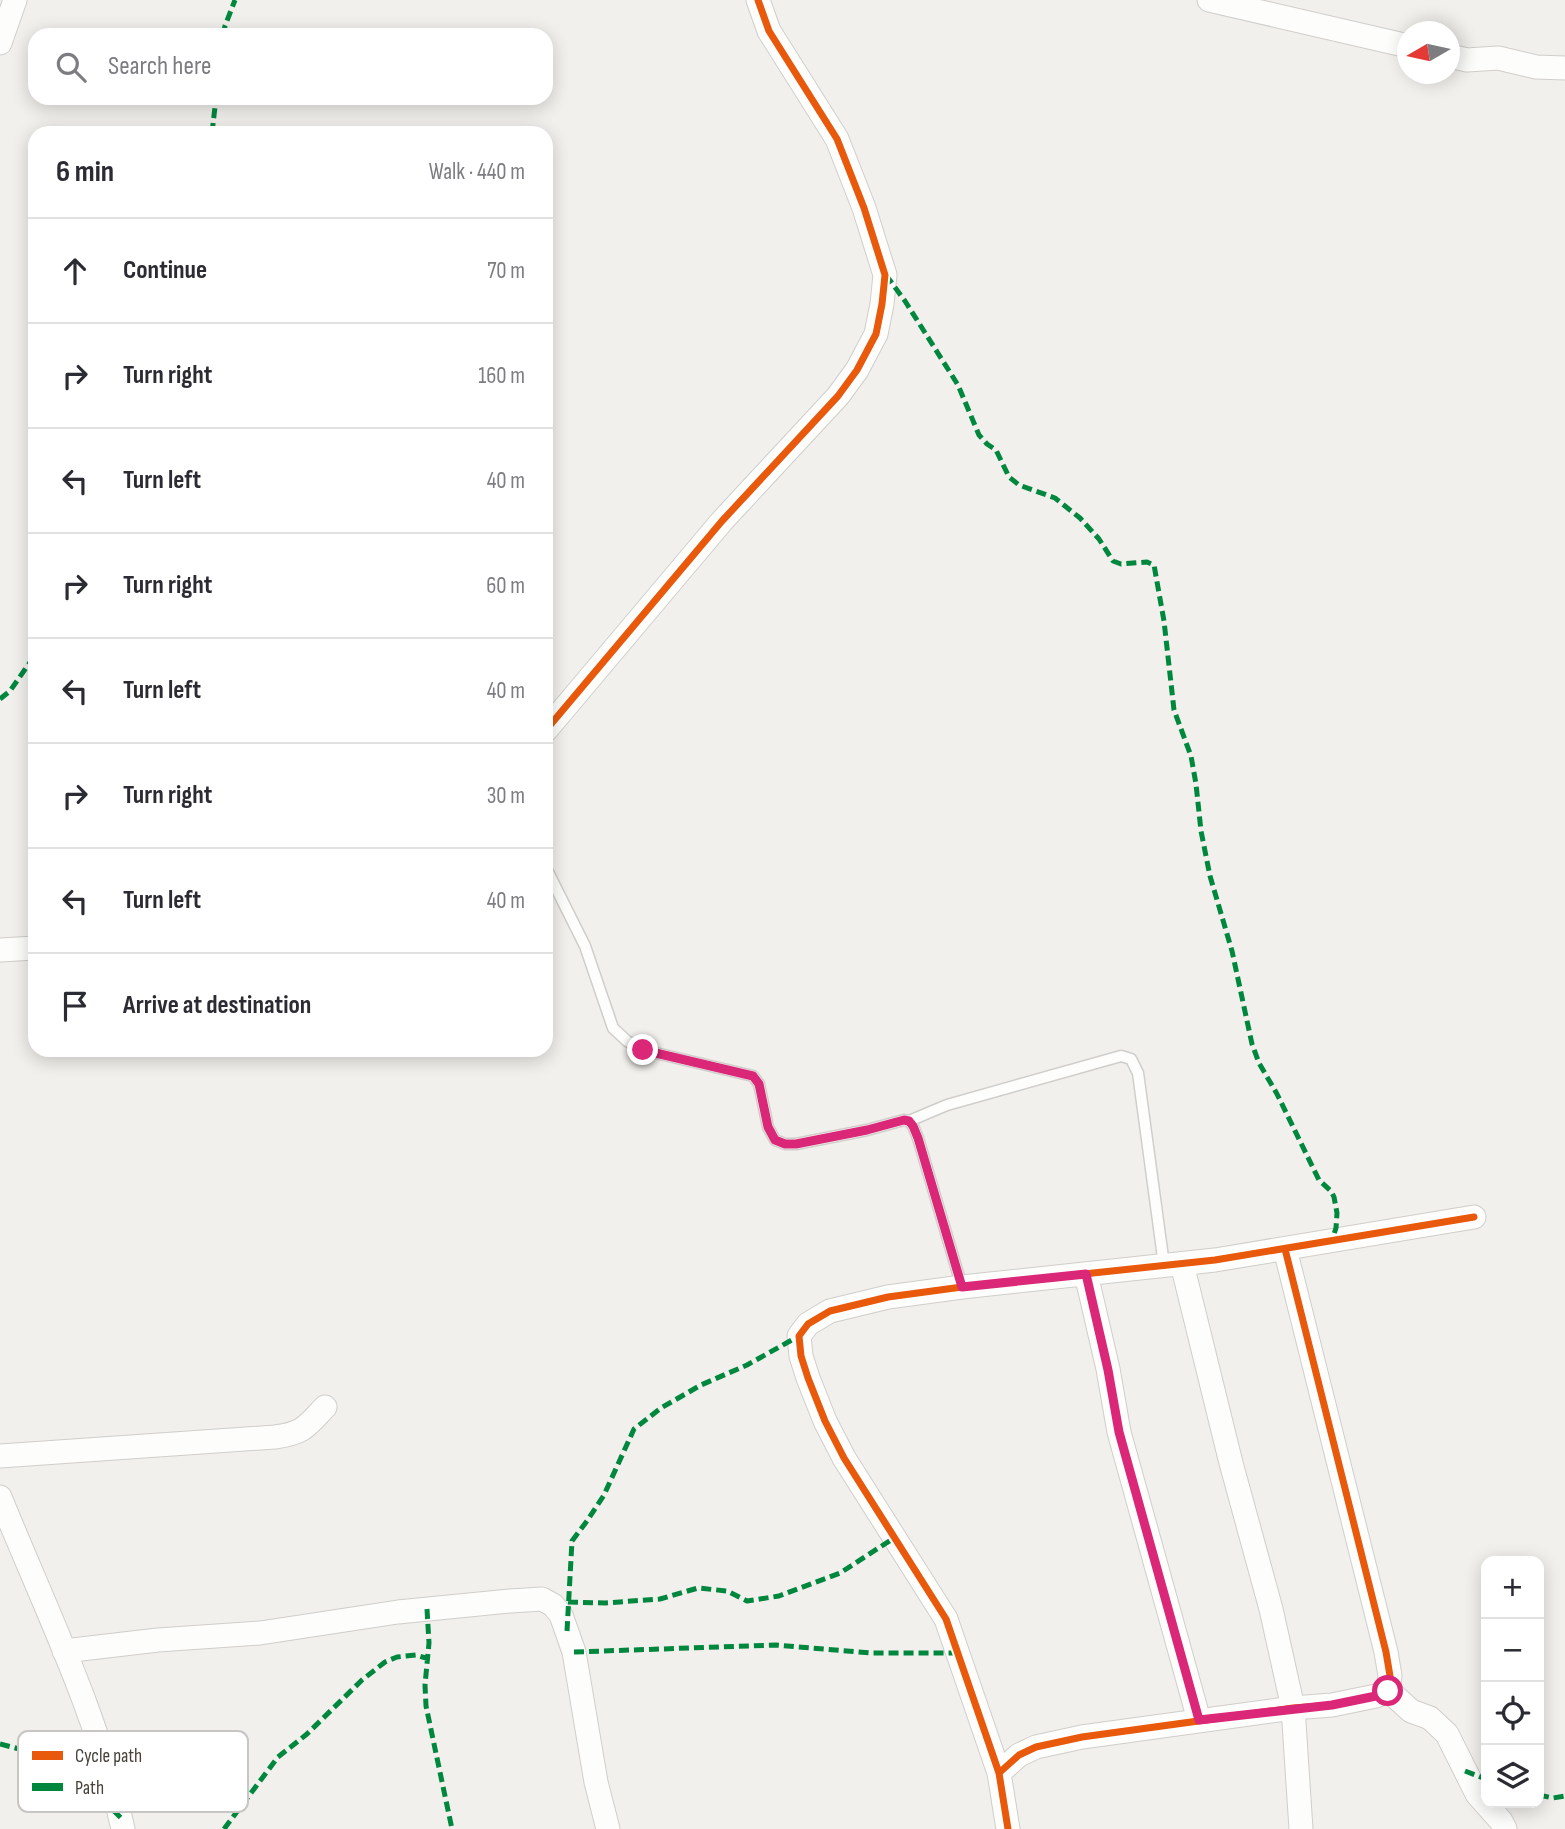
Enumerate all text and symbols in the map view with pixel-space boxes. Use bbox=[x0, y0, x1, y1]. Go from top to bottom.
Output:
north arrow bbox=[1397, 21, 1460, 84]
search box bbox=[28, 28, 553, 105]
icon: search bbox=[52, 48, 90, 86]
text: Search here bbox=[108, 51, 211, 82]
text: 6 min bbox=[56, 154, 114, 190]
text: Walk · 440 m bbox=[429, 158, 525, 186]
icon: ahead bbox=[56, 252, 94, 290]
text: Continue bbox=[123, 255, 207, 286]
text: 70 m bbox=[487, 257, 525, 285]
icon: right bbox=[56, 357, 94, 395]
text: Turn right bbox=[123, 360, 212, 391]
text: 160 m bbox=[478, 362, 525, 390]
icon: left bbox=[56, 462, 94, 500]
text: Turn left bbox=[123, 465, 201, 496]
text: 40 m bbox=[487, 467, 525, 495]
icon: right bbox=[56, 567, 94, 605]
text: Turn right bbox=[123, 570, 212, 601]
text: 60 m bbox=[486, 572, 525, 600]
icon: left bbox=[56, 672, 94, 710]
text: Turn left bbox=[123, 675, 201, 706]
text: 40 m bbox=[487, 677, 525, 705]
icon: right bbox=[56, 777, 94, 815]
text: Turn right bbox=[123, 780, 212, 811]
text: 30 m bbox=[487, 782, 525, 810]
icon: left bbox=[56, 882, 94, 920]
text: Turn left bbox=[123, 885, 201, 916]
text: 40 m bbox=[487, 887, 525, 915]
icon: arrive bbox=[56, 987, 94, 1025]
text: Arrive at destination bbox=[123, 990, 311, 1021]
route end bbox=[627, 1034, 658, 1065]
map controls bbox=[1481, 1556, 1544, 1808]
button: + bbox=[1481, 1556, 1544, 1619]
button: − bbox=[1481, 1619, 1544, 1682]
route start bbox=[1372, 1675, 1403, 1706]
button: locate bbox=[1481, 1682, 1544, 1745]
legend bbox=[18, 1731, 248, 1812]
text: Cycle path bbox=[75, 1745, 142, 1768]
button: layers bbox=[1481, 1745, 1544, 1808]
text: Path bbox=[75, 1777, 104, 1800]

